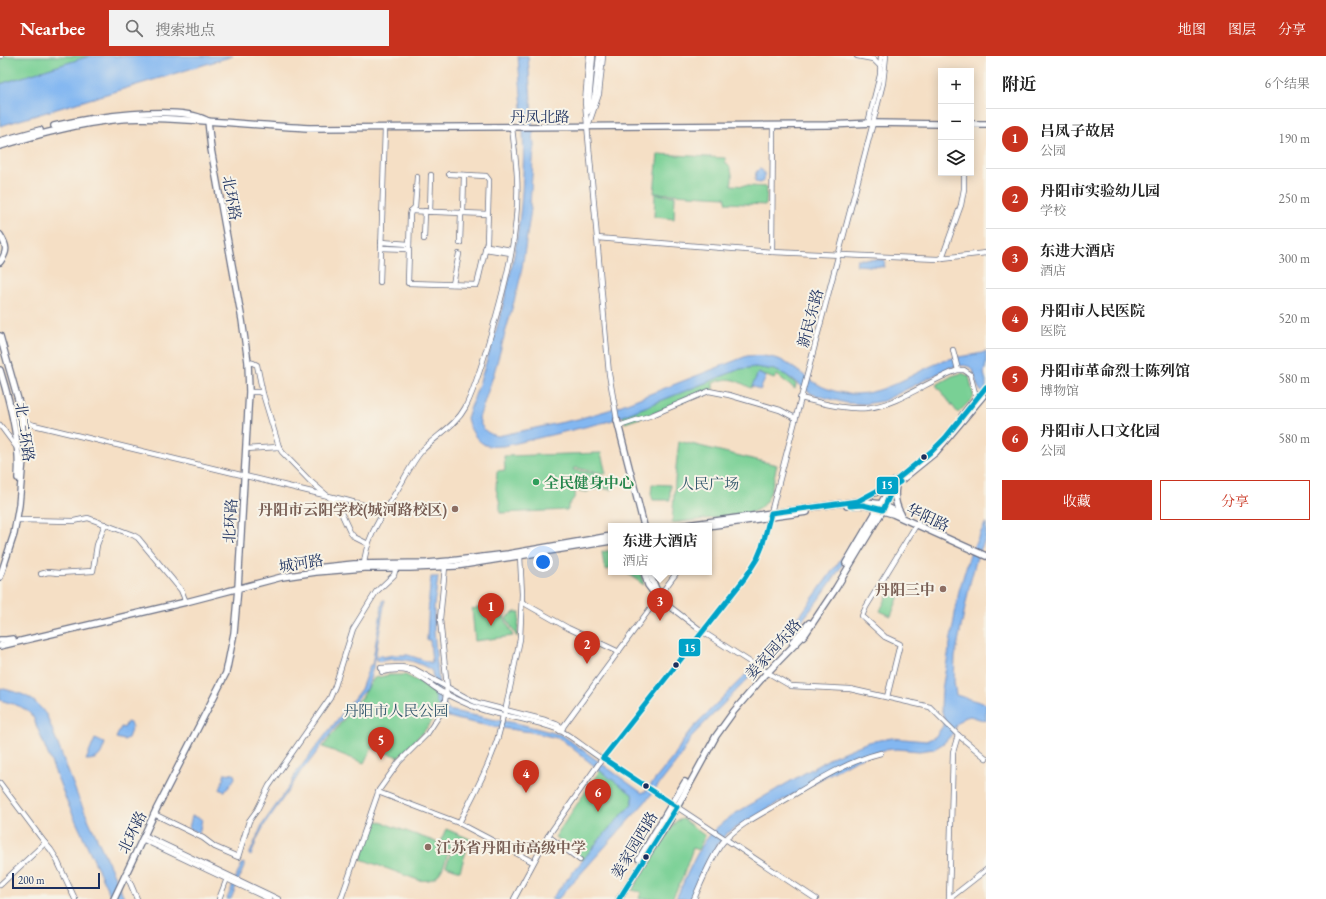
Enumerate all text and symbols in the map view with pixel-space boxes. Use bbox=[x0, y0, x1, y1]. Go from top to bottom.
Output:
search box bbox=[109, 10, 389, 46]
text: Nearbee bbox=[20, 16, 85, 41]
icon: search bbox=[123, 17, 145, 39]
text: 搜索地点 bbox=[155, 20, 215, 39]
text: 地图 bbox=[1178, 20, 1206, 38]
text: 图层 bbox=[1228, 20, 1256, 38]
text: 分享 bbox=[1278, 20, 1306, 38]
map controls bbox=[938, 68, 974, 176]
button: + bbox=[938, 68, 974, 104]
text: 附近 bbox=[1002, 73, 1036, 95]
text: 6个结果 bbox=[1265, 75, 1310, 92]
button: − bbox=[938, 104, 974, 140]
street label: 丹凤北路 bbox=[510, 107, 570, 126]
text: 吕凤子故居 bbox=[1040, 121, 1115, 140]
text: 1 bbox=[1012, 130, 1018, 147]
text: 190 m bbox=[1279, 130, 1310, 147]
button: layers bbox=[938, 140, 974, 176]
text: 公园 bbox=[1040, 142, 1066, 159]
street label: 北环路 bbox=[219, 174, 245, 222]
text: 丹阳市实验幼儿园 bbox=[1040, 181, 1160, 200]
text: 2 bbox=[1012, 190, 1018, 207]
text: 250 m bbox=[1279, 190, 1310, 207]
text: 学校 bbox=[1040, 202, 1066, 219]
text: 东进大酒店 bbox=[1040, 241, 1115, 260]
text: 3 bbox=[1012, 250, 1018, 267]
text: 300 m bbox=[1279, 250, 1310, 267]
text: 酒店 bbox=[1040, 262, 1066, 279]
street label: 新民东路 bbox=[793, 287, 827, 349]
text: 丹阳市人民医院 bbox=[1040, 301, 1145, 320]
text: 4 bbox=[1012, 310, 1018, 327]
text: 520 m bbox=[1279, 310, 1310, 327]
text: 医院 bbox=[1040, 322, 1066, 339]
text: 丹阳市革命烈士陈列馆 bbox=[1040, 361, 1190, 380]
text: 5 bbox=[1012, 370, 1018, 387]
text: 580 m bbox=[1279, 370, 1310, 387]
text: 博物馆 bbox=[1040, 382, 1079, 399]
street label: 北二环路 bbox=[11, 401, 39, 463]
text: 丹阳市人口文化园 bbox=[1040, 421, 1160, 440]
text: 6 bbox=[1012, 430, 1018, 447]
text: 580 m bbox=[1279, 430, 1310, 447]
text: 公园 bbox=[1040, 442, 1066, 459]
unlabelled marker bbox=[919, 452, 929, 462]
place label: 全民健身中心 bbox=[544, 473, 634, 492]
park label: 人民广场 bbox=[679, 474, 739, 493]
line badge: 15 bbox=[876, 476, 899, 495]
marker: 全民健身中心 bbox=[531, 477, 541, 487]
text: 15 bbox=[881, 478, 893, 492]
button: 收藏 bbox=[1002, 480, 1152, 520]
button: 分享 bbox=[1160, 480, 1310, 520]
street label: 北环路 bbox=[219, 498, 241, 544]
street label: 华阳路 bbox=[904, 499, 952, 535]
place label: 丹阳市云阳学校(城河路校区) bbox=[258, 500, 447, 519]
marker: 丹阳市云阳学校(城河路校区) bbox=[450, 504, 460, 514]
popup bbox=[608, 523, 712, 575]
text: 东进大酒店 bbox=[622, 531, 698, 550]
street label: 城河路 bbox=[277, 550, 325, 576]
your location bbox=[533, 552, 553, 572]
text: 酒店 bbox=[622, 552, 649, 569]
place label: 丹阳三中 bbox=[875, 580, 935, 599]
marker: 丹阳三中 bbox=[938, 584, 948, 594]
pin: 3 bbox=[647, 588, 673, 621]
pin: 1 bbox=[478, 593, 504, 626]
street label: 姜家园东路 bbox=[741, 615, 805, 683]
pin: 2 bbox=[574, 631, 600, 664]
line badge: 15 bbox=[678, 638, 701, 657]
text: 15 bbox=[684, 641, 696, 655]
unlabelled marker bbox=[671, 660, 681, 670]
park label: 丹阳市人民公园 bbox=[343, 701, 449, 720]
pin: 5 bbox=[368, 727, 394, 760]
pin: 4 bbox=[513, 760, 539, 793]
pin: 6 bbox=[585, 779, 611, 812]
unlabelled marker bbox=[641, 781, 651, 791]
street label: 北环路 bbox=[114, 808, 150, 856]
street label: 姜家园西路 bbox=[607, 808, 661, 882]
place label: 江苏省丹阳市高级中学 bbox=[436, 838, 586, 857]
marker: 江苏省丹阳市高级中学 bbox=[423, 842, 433, 852]
unlabelled marker bbox=[641, 852, 651, 862]
scale bar bbox=[12, 871, 100, 890]
text: 200 m bbox=[18, 873, 45, 887]

